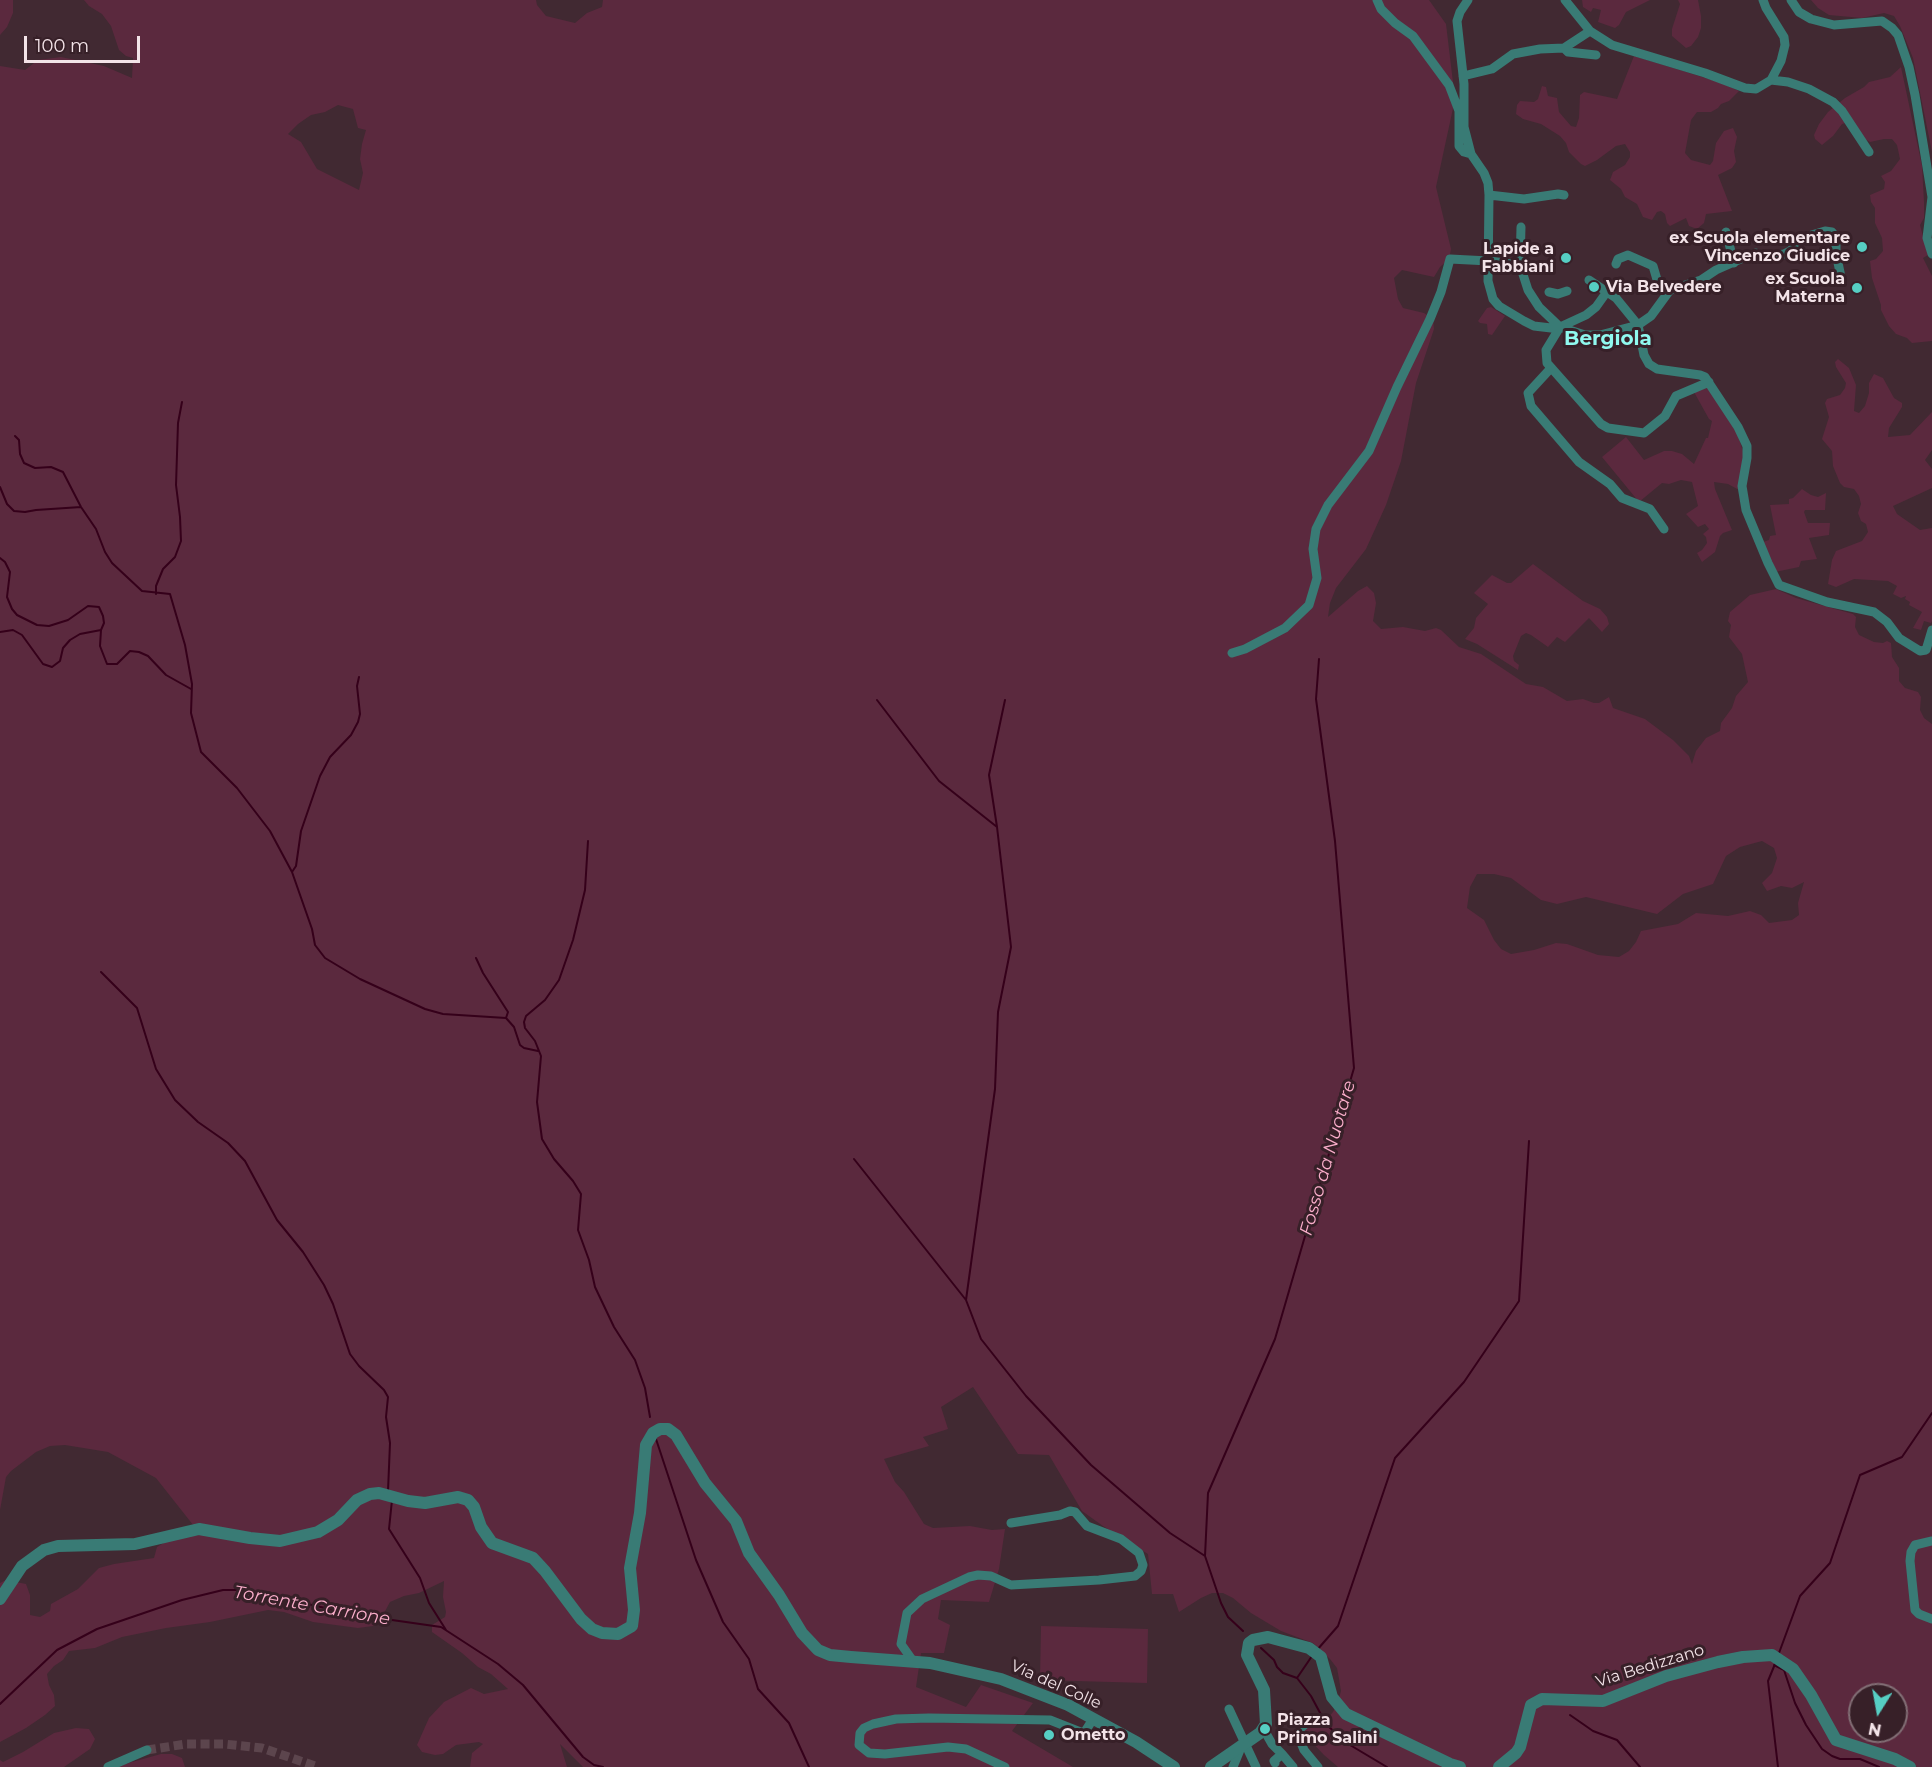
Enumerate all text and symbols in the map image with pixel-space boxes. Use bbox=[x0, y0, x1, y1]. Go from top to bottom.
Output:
scale bar bbox=[27, 24, 142, 62]
text: 100 m bbox=[35, 35, 89, 57]
place label: ex Scuola elementare Vincenzo Giudice bbox=[1669, 228, 1850, 266]
place label: Lapide a Fabbiani bbox=[1482, 239, 1554, 277]
marker: ex Scuola elementare Vincenzo Giudice bbox=[1855, 240, 1869, 254]
marker: Lapide a Fabbiani bbox=[1559, 251, 1573, 265]
place label: ex Scuola Materna bbox=[1765, 269, 1845, 307]
place label: Via Belvedere bbox=[1606, 277, 1722, 297]
marker: Via Belvedere bbox=[1587, 280, 1601, 294]
marker: ex Scuola Materna bbox=[1850, 281, 1864, 295]
district label: Bergiola bbox=[1564, 327, 1652, 351]
water label: Fosso da Nuotare bbox=[1296, 1078, 1360, 1238]
water label: Torrente Carrione bbox=[232, 1582, 392, 1630]
street label: Via Bedizzano bbox=[1593, 1640, 1707, 1692]
street label: Via del Colle bbox=[1008, 1656, 1104, 1714]
north arrow bbox=[1848, 1683, 1908, 1743]
place label: Piazza Primo Salini bbox=[1277, 1710, 1378, 1748]
text: N bbox=[1867, 1719, 1883, 1740]
marker: Piazza Primo Salini bbox=[1258, 1722, 1272, 1736]
place label: Ometto bbox=[1061, 1725, 1125, 1745]
marker: Ometto bbox=[1042, 1728, 1056, 1742]

